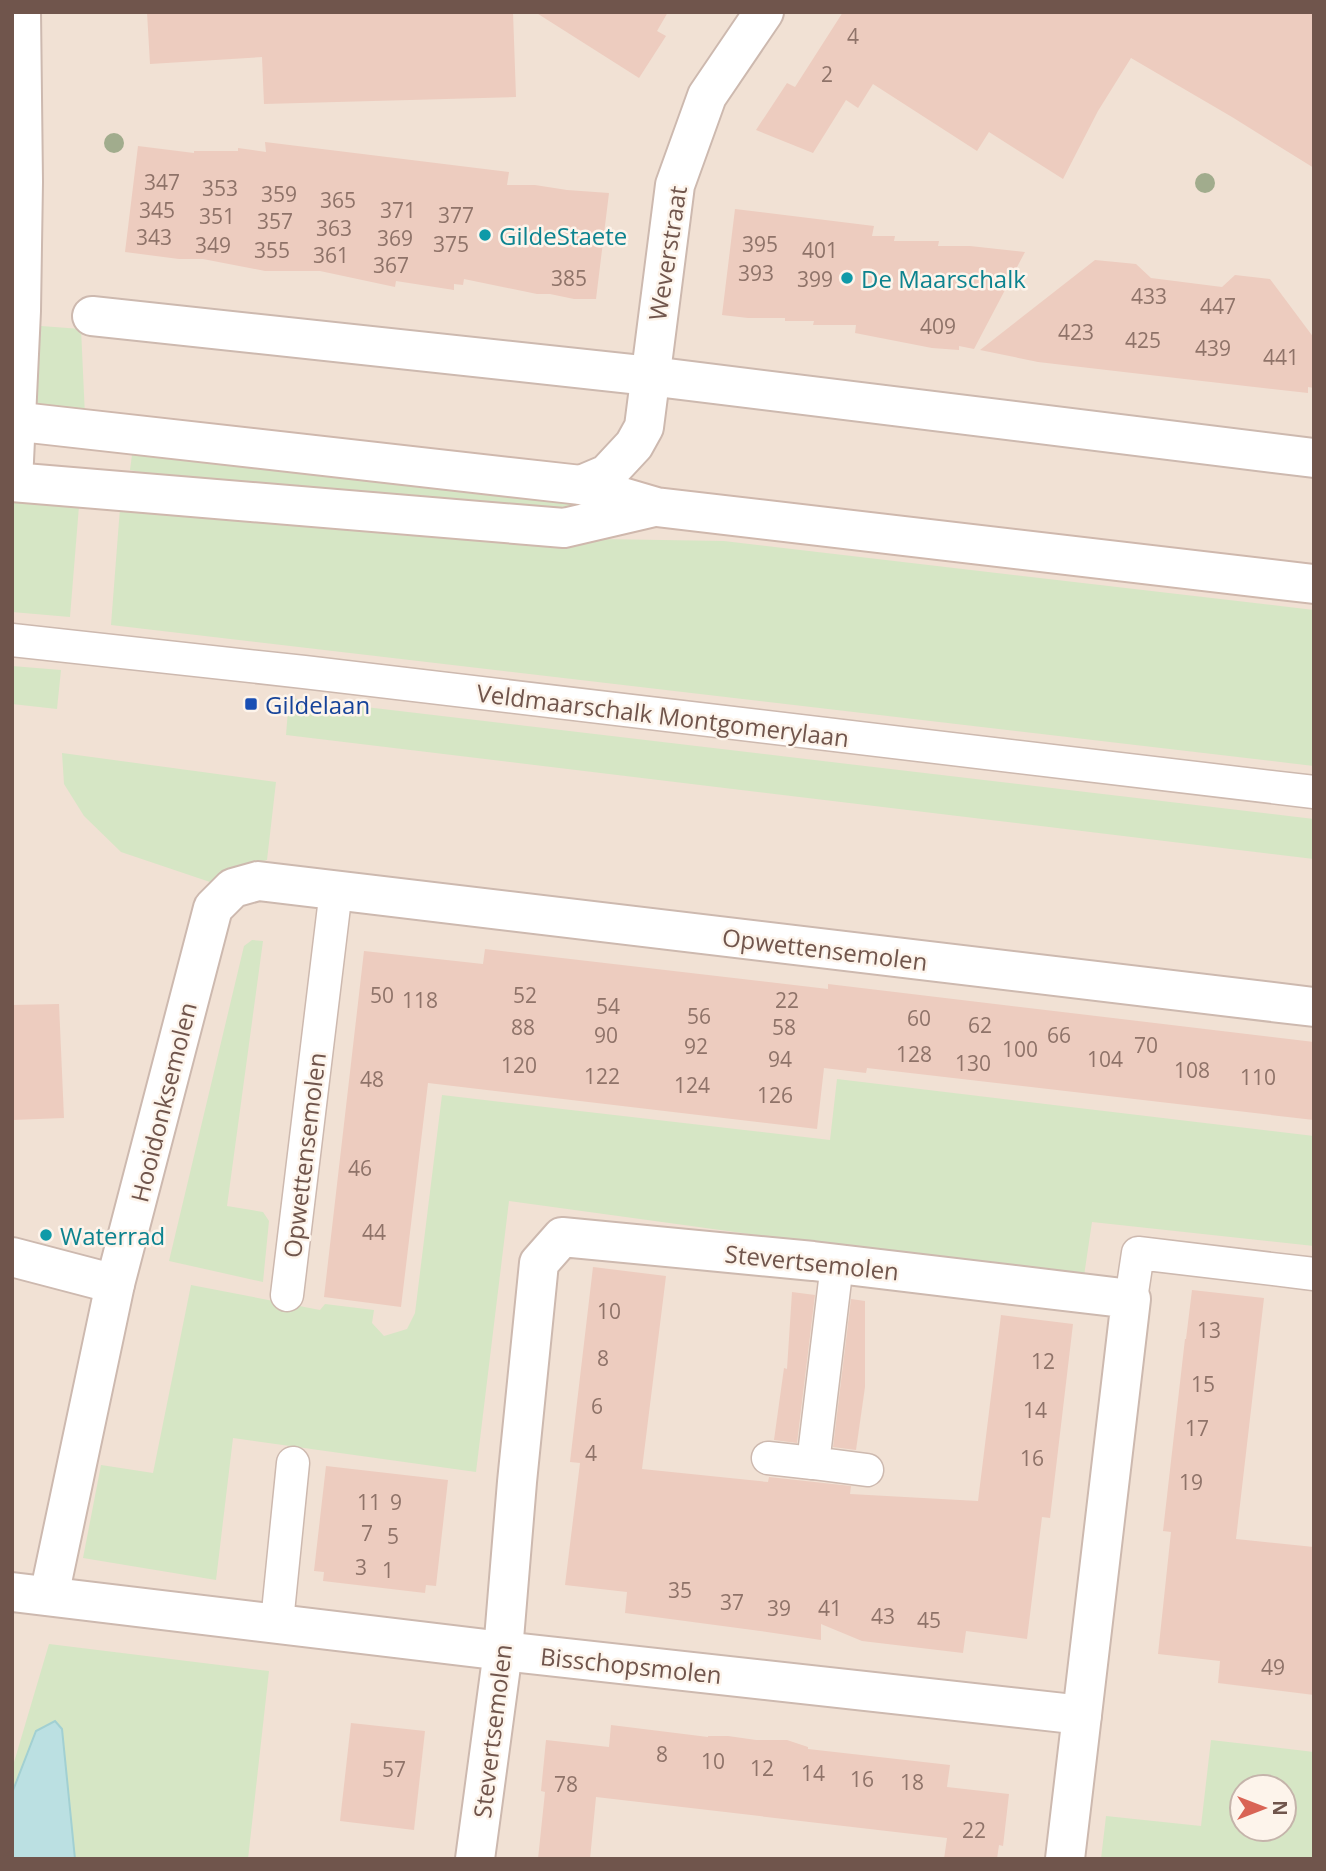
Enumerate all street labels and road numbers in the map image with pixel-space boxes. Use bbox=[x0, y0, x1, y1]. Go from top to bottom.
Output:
street label: Weverstraat bbox=[640, 183, 694, 323]
street label: Veldmaarschalk Montgomerylaan bbox=[475, 676, 851, 754]
street label: Opwettensemolen bbox=[720, 920, 930, 978]
street label: Hooidonksemolen bbox=[122, 999, 204, 1205]
street label: Opwettensemolen bbox=[275, 1050, 333, 1260]
street label: Stevertsemolen bbox=[723, 1236, 901, 1288]
street label: Bisschopsmolen bbox=[539, 1639, 723, 1691]
street label: Stevertsemolen bbox=[465, 1642, 519, 1820]

